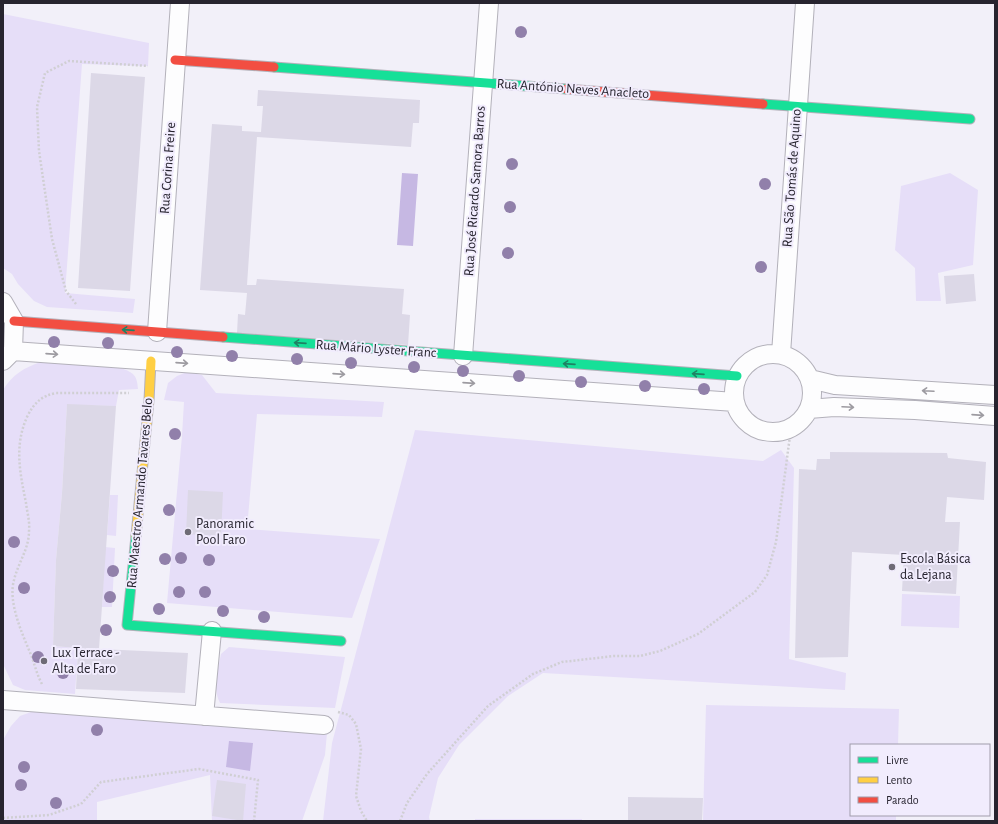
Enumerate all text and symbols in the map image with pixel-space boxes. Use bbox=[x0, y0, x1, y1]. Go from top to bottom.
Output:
street label: Rua António Neves Anacleto bbox=[496, 77, 650, 101]
street label: Rua José Ricardo Samora Barros bbox=[462, 105, 488, 277]
street label: Rua São Tomás de Aquino bbox=[780, 108, 804, 248]
street label: Rua Corina Freire bbox=[158, 122, 178, 214]
one-way arrow bbox=[122, 327, 135, 334]
street label: Rua Mário Lyster Franc bbox=[315, 338, 437, 360]
one-way arrow bbox=[294, 340, 307, 347]
one-way arrow bbox=[45, 350, 58, 357]
one-way arrow bbox=[175, 359, 188, 366]
one-way arrow bbox=[563, 360, 576, 367]
one-way arrow bbox=[692, 370, 705, 377]
one-way arrow bbox=[332, 371, 345, 378]
one-way arrow bbox=[462, 380, 475, 387]
one-way arrow bbox=[922, 387, 935, 395]
street label: Rua Maestro Armando Tavares Belo bbox=[125, 397, 155, 589]
one-way arrow bbox=[841, 403, 854, 411]
one-way arrow bbox=[971, 411, 984, 418]
place label: Panoramic Pool Faro bbox=[196, 517, 254, 547]
marker: Panoramic Pool Faro bbox=[183, 527, 193, 537]
place label: Escola Básica da Lejana bbox=[900, 552, 971, 582]
marker: Escola Básica da Lejana bbox=[887, 562, 897, 572]
place label: Lux Terrace - Alta de Faro bbox=[52, 646, 120, 676]
marker: Lux Terrace - Alta de Faro bbox=[39, 656, 49, 666]
legend bbox=[850, 744, 990, 816]
text: Livre bbox=[886, 754, 908, 766]
text: Lento bbox=[886, 774, 912, 786]
text: Parado bbox=[886, 794, 919, 806]

